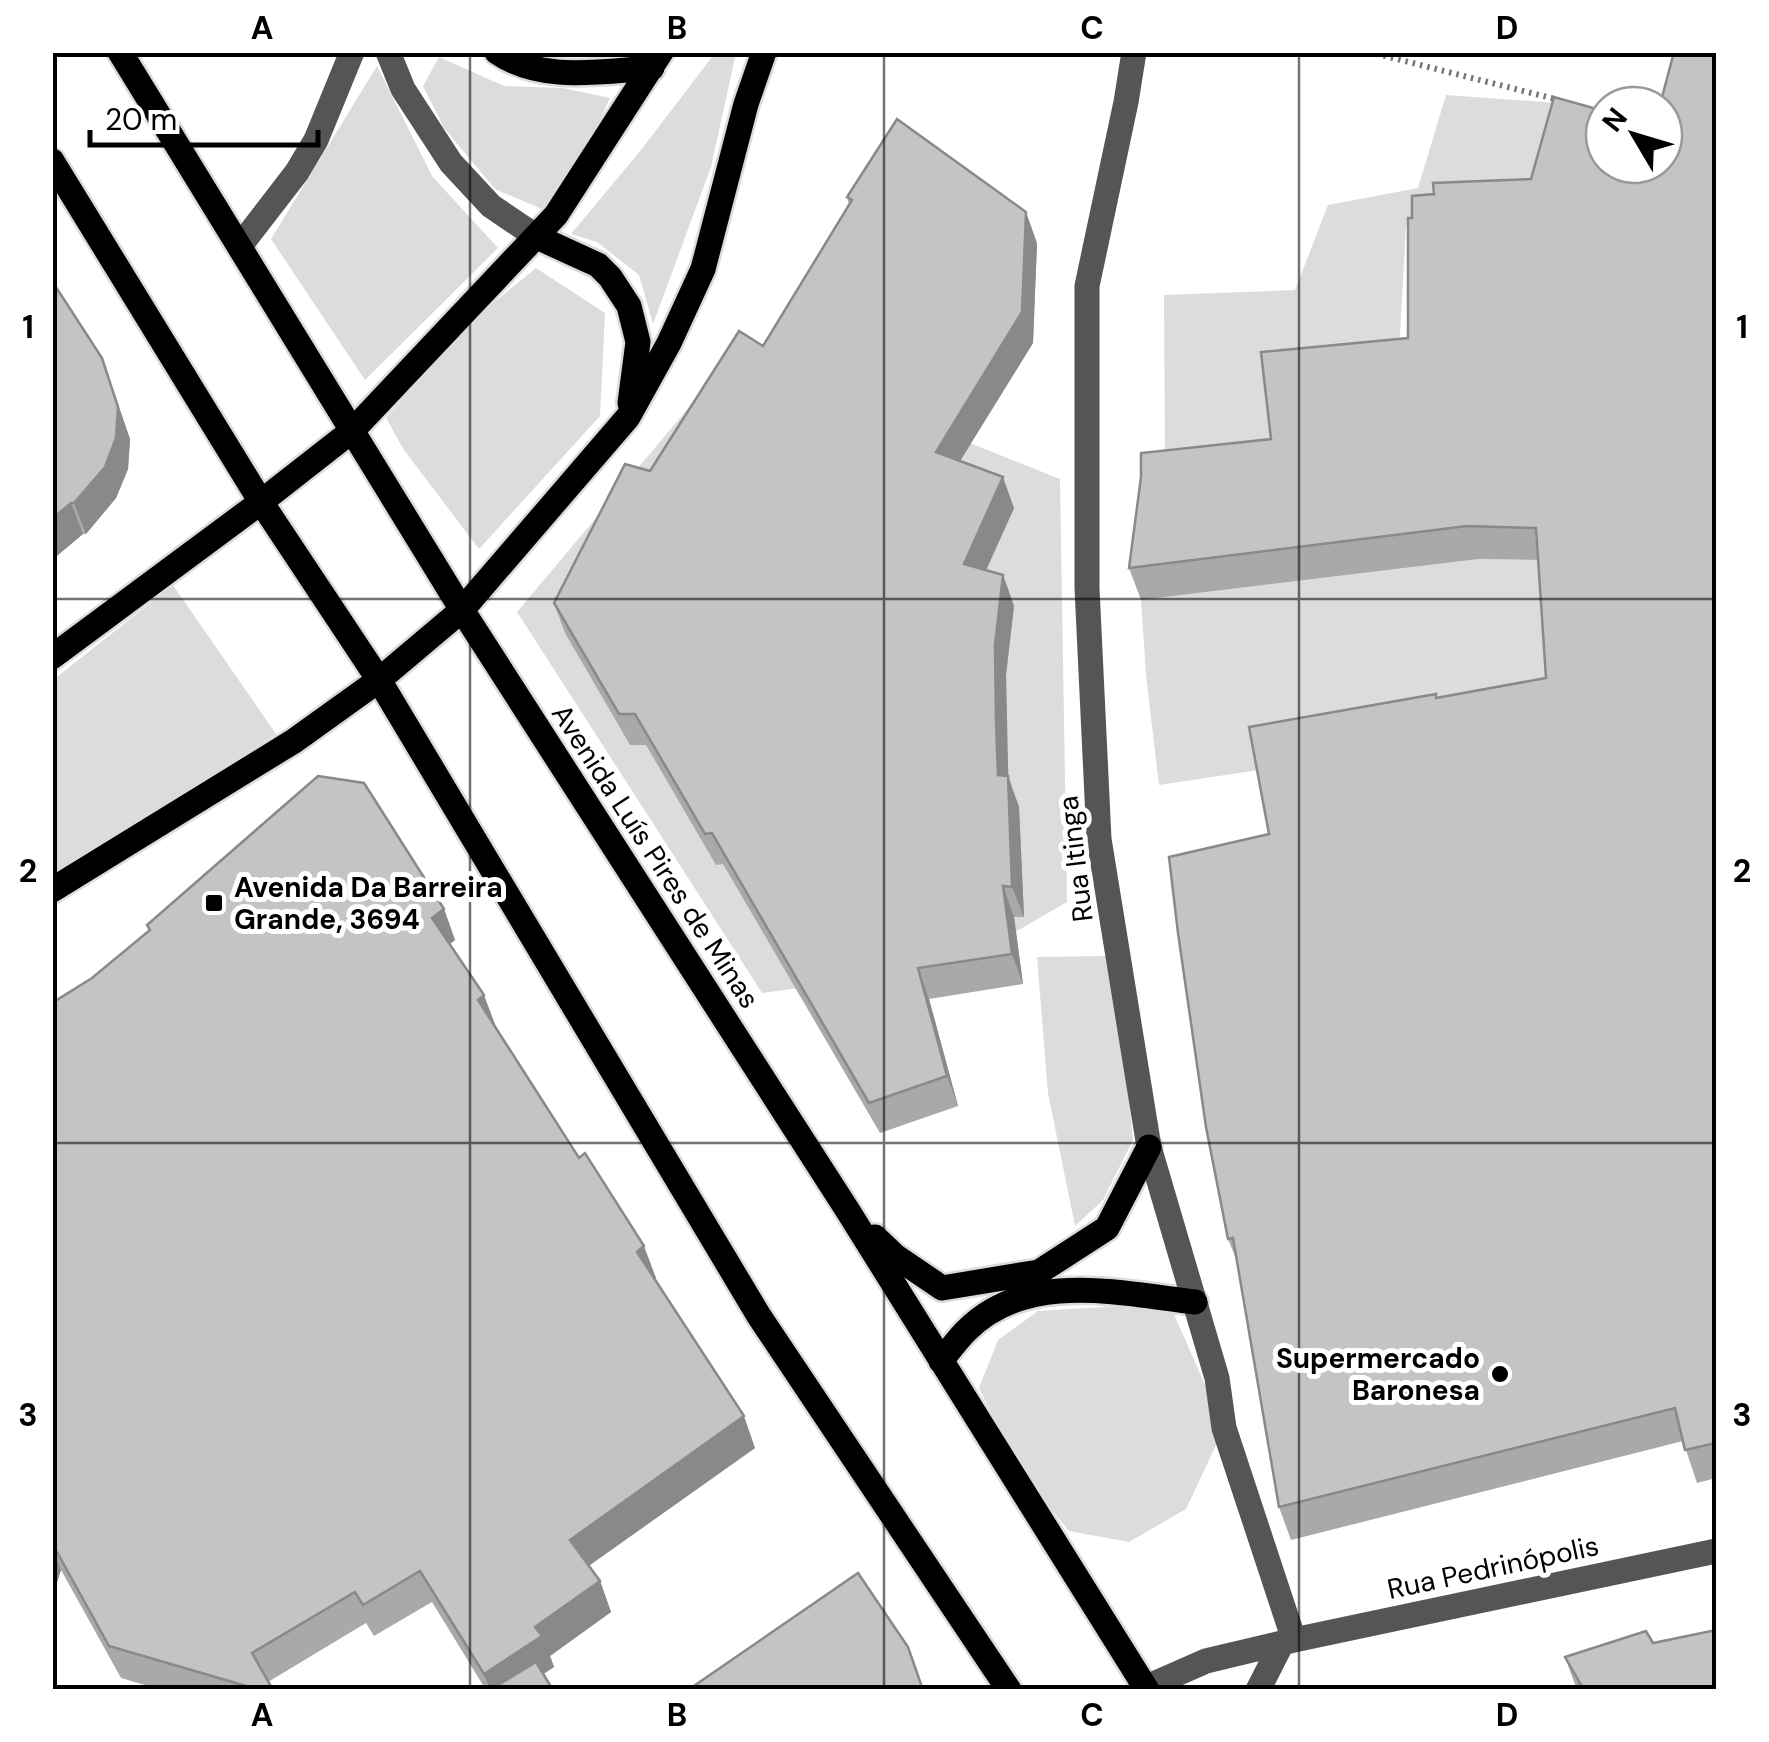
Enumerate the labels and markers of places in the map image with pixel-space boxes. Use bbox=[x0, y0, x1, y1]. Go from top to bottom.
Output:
place label: Avenida Da Barreira Grande, 3694 bbox=[234, 869, 503, 938]
marker: Avenida Da Barreira Grande, 3694 bbox=[203, 892, 225, 914]
place label: Supermercado Baronesa bbox=[1276, 1340, 1480, 1409]
marker: Supermercado Baronesa bbox=[1489, 1363, 1511, 1385]

